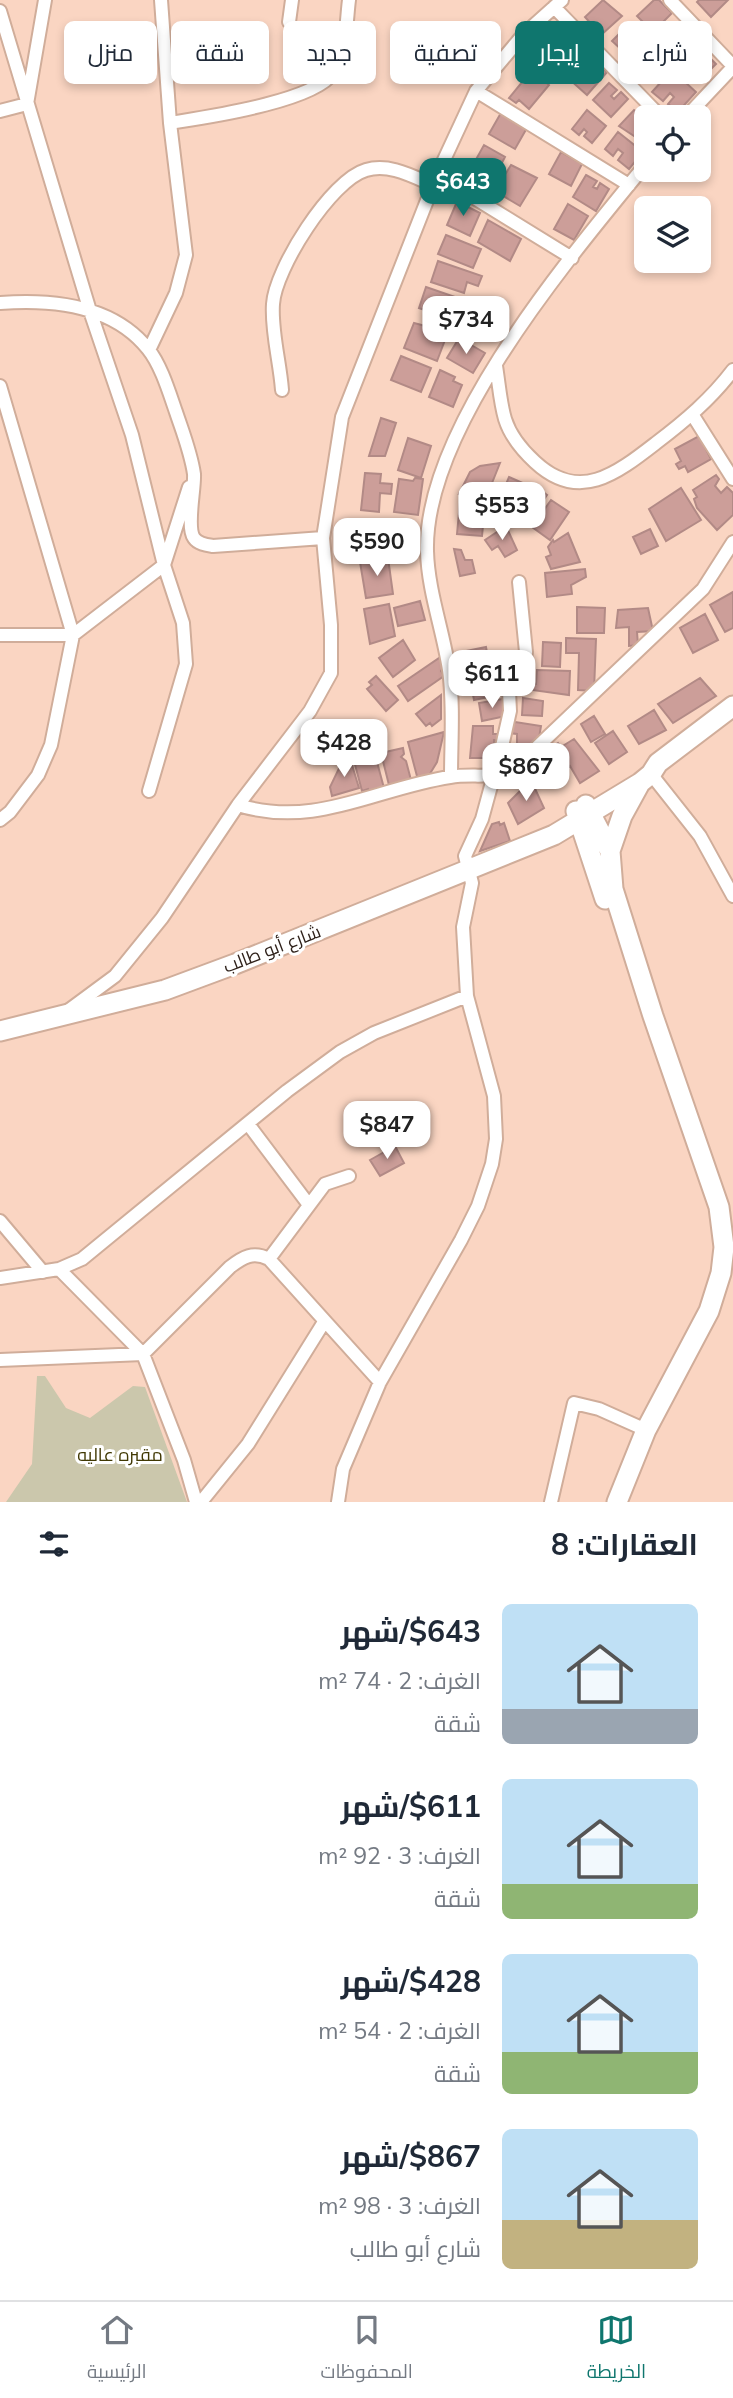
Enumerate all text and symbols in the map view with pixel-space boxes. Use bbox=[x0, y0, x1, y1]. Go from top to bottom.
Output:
chip: منزل bbox=[64, 21, 157, 84]
chip: شقة bbox=[171, 21, 269, 84]
chip: جديد bbox=[283, 21, 376, 84]
chip: تصفية bbox=[390, 21, 501, 84]
chip: إيجار bbox=[515, 21, 604, 84]
chip: شراء bbox=[618, 21, 712, 84]
map controls bbox=[634, 105, 711, 273]
button: locate bbox=[634, 105, 711, 182]
pin: $643 bbox=[422, 158, 504, 218]
text: $643 bbox=[435, 166, 491, 195]
button: layers bbox=[634, 196, 711, 273]
pin: $734 bbox=[425, 296, 507, 356]
text: $734 bbox=[438, 304, 494, 333]
pin: $553 bbox=[461, 482, 543, 542]
text: $553 bbox=[474, 490, 530, 519]
pin: $590 bbox=[336, 518, 418, 578]
text: $590 bbox=[349, 526, 405, 555]
pin: $611 bbox=[451, 650, 533, 710]
text: $611 bbox=[464, 658, 520, 687]
pin: $428 bbox=[303, 720, 385, 779]
text: $428 bbox=[316, 727, 372, 756]
pin: $867 bbox=[485, 744, 567, 803]
text: $867 bbox=[498, 751, 554, 780]
street label: شارع أبو طالب bbox=[220, 919, 324, 979]
pin: $847 bbox=[346, 1102, 428, 1161]
text: $847 bbox=[359, 1109, 415, 1138]
park label: مقبره عاليه bbox=[77, 1443, 163, 1466]
icon: filters bbox=[35, 1525, 73, 1563]
text: العقارات: 8 bbox=[551, 1525, 698, 1563]
text: $643/شهر bbox=[341, 1612, 481, 1650]
icon: home bbox=[558, 1632, 642, 1716]
text: الغرف: 2 · 74 m² bbox=[318, 1666, 481, 1695]
text: شقة bbox=[434, 1709, 481, 1738]
text: $611/شهر bbox=[341, 1787, 481, 1825]
icon: home bbox=[558, 1807, 642, 1891]
text: الغرف: 3 · 92 m² bbox=[318, 1841, 481, 1870]
text: شقة bbox=[434, 1884, 481, 1913]
text: $428/شهر bbox=[341, 1962, 481, 2000]
icon: home bbox=[558, 1982, 642, 2066]
text: الغرف: 2 · 54 m² bbox=[318, 2016, 481, 2045]
text: شقة bbox=[434, 2059, 481, 2088]
text: $867/شهر bbox=[341, 2137, 481, 2175]
icon: home bbox=[558, 2157, 642, 2241]
text: الغرف: 3 · 98 m² bbox=[318, 2191, 481, 2220]
text: شارع أبو طالب bbox=[350, 2234, 481, 2263]
tab: الرئيسية bbox=[87, 2311, 147, 2389]
tab: المحفوظات bbox=[320, 2311, 413, 2389]
tab: الخريطة bbox=[587, 2311, 646, 2389]

